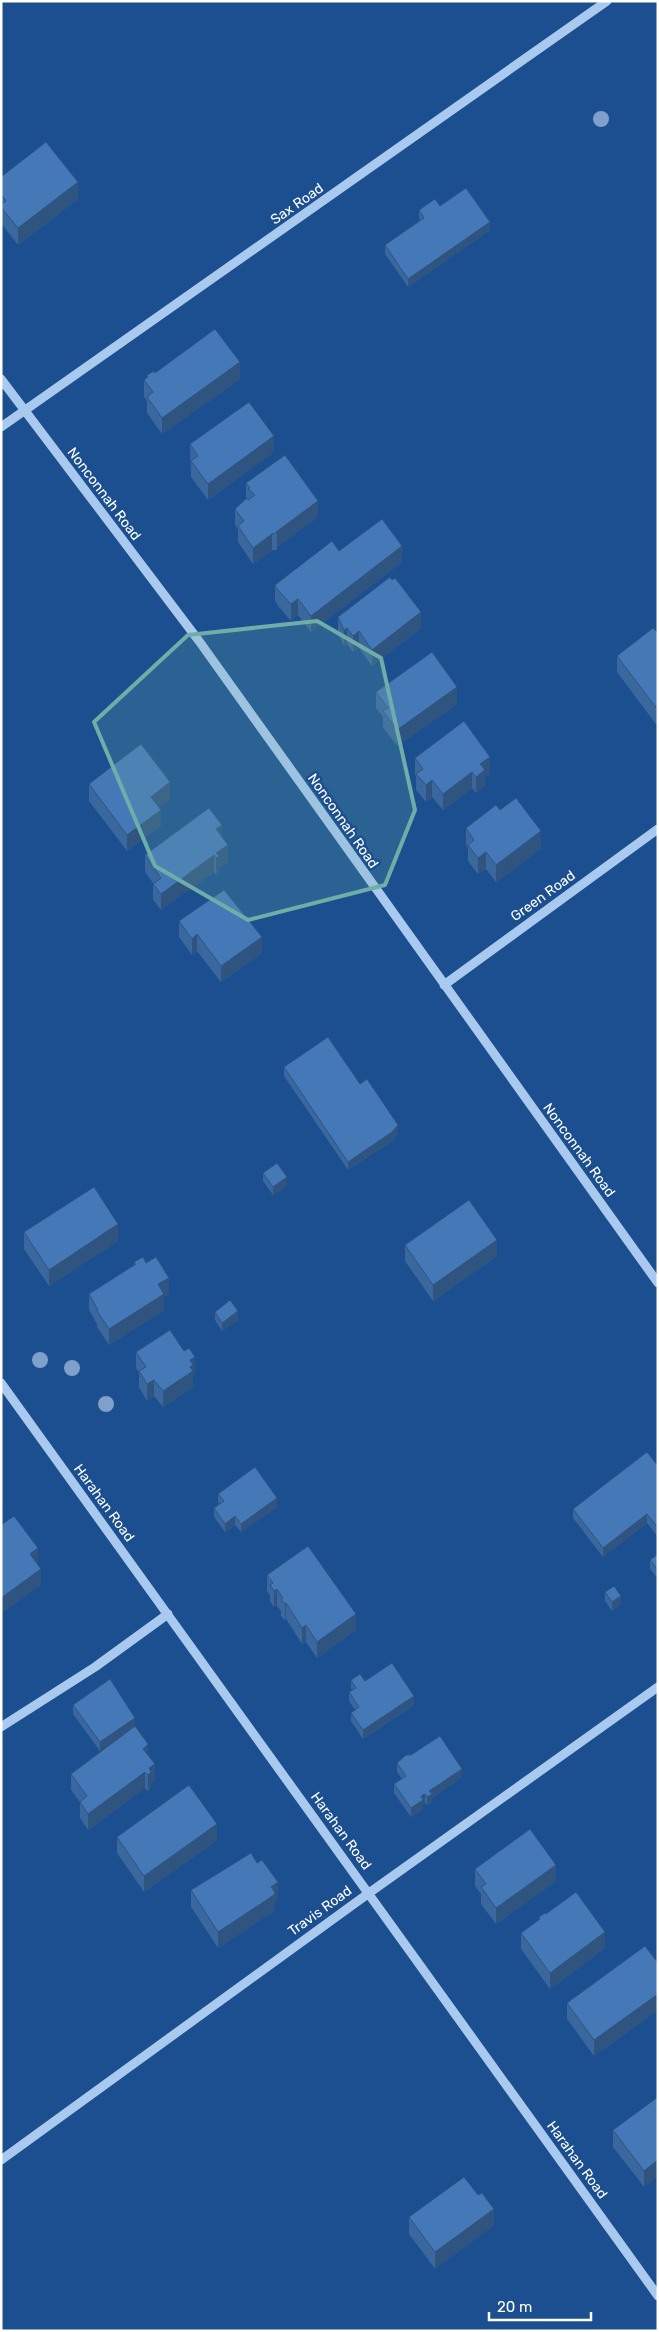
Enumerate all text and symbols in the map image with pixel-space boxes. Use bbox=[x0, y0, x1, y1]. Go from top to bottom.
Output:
street label: Sax Road bbox=[267, 180, 327, 228]
street label: Nonconnah Road bbox=[64, 444, 144, 544]
street label: Nonconnah Road bbox=[304, 770, 382, 872]
street label: Green Road bbox=[507, 867, 579, 925]
street label: Nonconnah Road bbox=[539, 1100, 619, 1200]
street label: Harahan Road bbox=[70, 1461, 138, 1545]
street label: Harahan Road bbox=[307, 1789, 375, 1873]
street label: Travis Road bbox=[285, 1882, 355, 1940]
street label: Harahan Road bbox=[543, 2118, 611, 2202]
scale bar bbox=[489, 2290, 592, 2322]
text: 20 m bbox=[497, 2298, 532, 2316]

